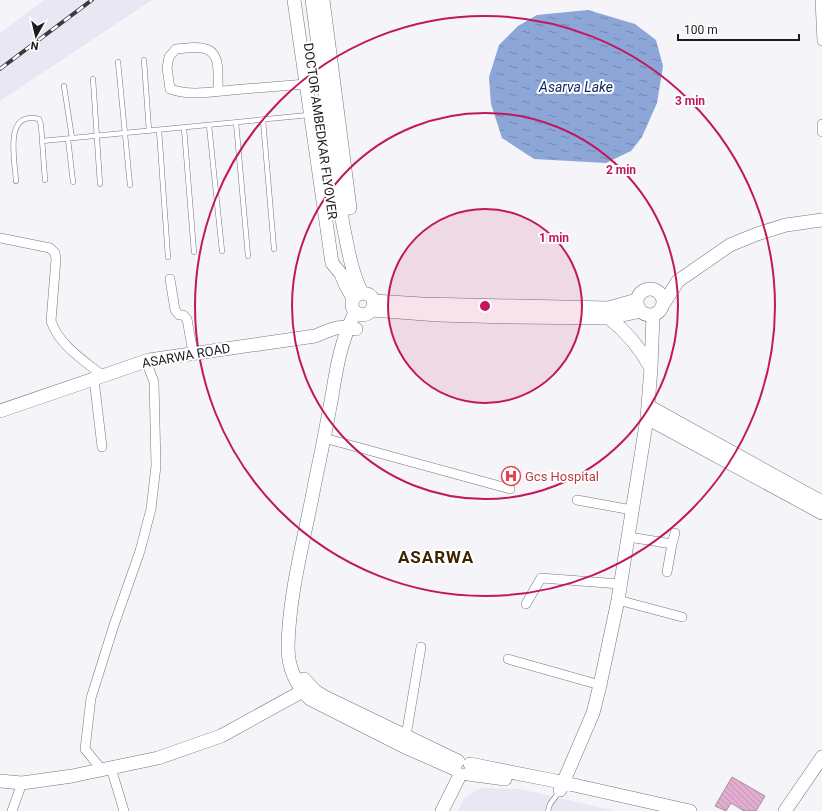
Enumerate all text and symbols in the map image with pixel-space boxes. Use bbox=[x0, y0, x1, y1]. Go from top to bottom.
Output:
north arrow bbox=[16, 16, 56, 56]
scale bar bbox=[678, 16, 799, 42]
text: 100 m bbox=[684, 23, 718, 37]
text: N bbox=[30, 38, 39, 52]
street label: DOCTOR AMBEDKAR FLYOVER bbox=[301, 42, 340, 220]
water label: Asarva Lake bbox=[538, 79, 613, 95]
text: 3 min bbox=[675, 94, 705, 108]
text: 2 min bbox=[606, 163, 636, 177]
text: 1 min bbox=[539, 231, 569, 245]
centre of rings bbox=[478, 299, 492, 313]
street label: ASARWA ROAD bbox=[141, 340, 231, 371]
hospital icon: Gcs Hospital bbox=[500, 465, 522, 487]
place label: Gcs Hospital bbox=[525, 469, 599, 484]
district label: ASARWA bbox=[398, 547, 474, 567]

